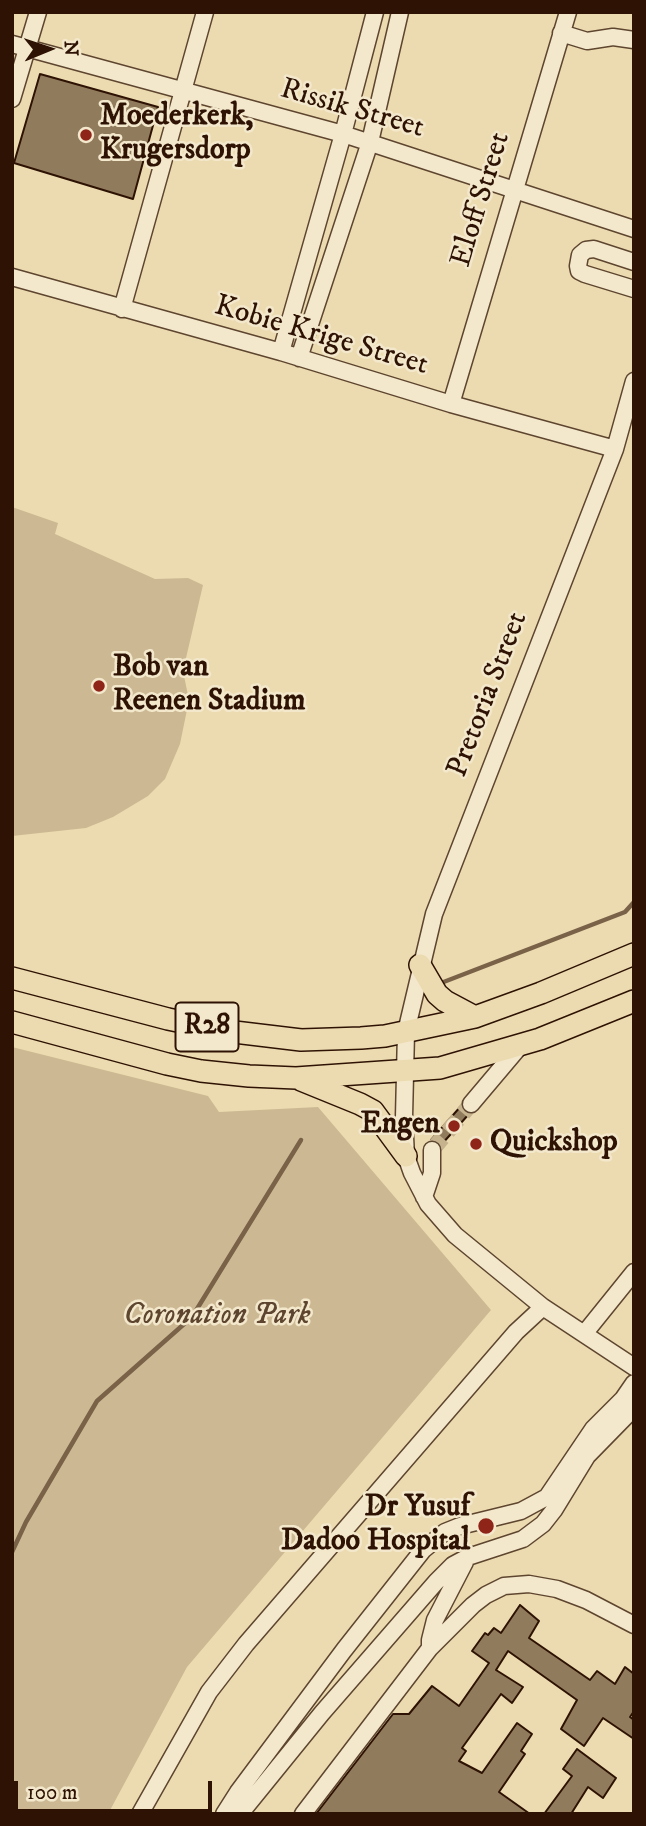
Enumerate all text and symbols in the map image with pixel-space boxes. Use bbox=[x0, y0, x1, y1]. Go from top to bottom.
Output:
north arrow bbox=[14, 14, 84, 84]
text: N bbox=[59, 40, 82, 56]
street label: Rissik Street bbox=[276, 72, 428, 148]
place label: Moederkerk, Krugersdorp bbox=[100, 100, 253, 170]
marker: Moederkerk, Krugersdorp bbox=[78, 127, 94, 143]
street label: Eloff Street bbox=[444, 128, 520, 272]
street label: Kobie Krige Street bbox=[210, 289, 432, 385]
street label: Pretoria Street bbox=[441, 607, 537, 783]
place label: Bob van Reenen Stadium bbox=[113, 651, 305, 722]
marker: Bob van Reenen Stadium bbox=[91, 678, 107, 694]
road number: R28 bbox=[176, 1002, 238, 1052]
place label: Engen bbox=[360, 1108, 440, 1144]
marker: Engen bbox=[446, 1118, 462, 1134]
place label: Quickshop bbox=[490, 1126, 618, 1162]
marker: Quickshop bbox=[468, 1136, 484, 1152]
park label: Coronation Park bbox=[124, 1299, 310, 1335]
place label: Dr Yusuf Dadoo Hospital bbox=[281, 1491, 470, 1562]
marker: Dr Yusuf Dadoo Hospital bbox=[476, 1516, 496, 1536]
scale bar bbox=[18, 1766, 215, 1810]
text: 100 m bbox=[27, 1780, 78, 1806]

